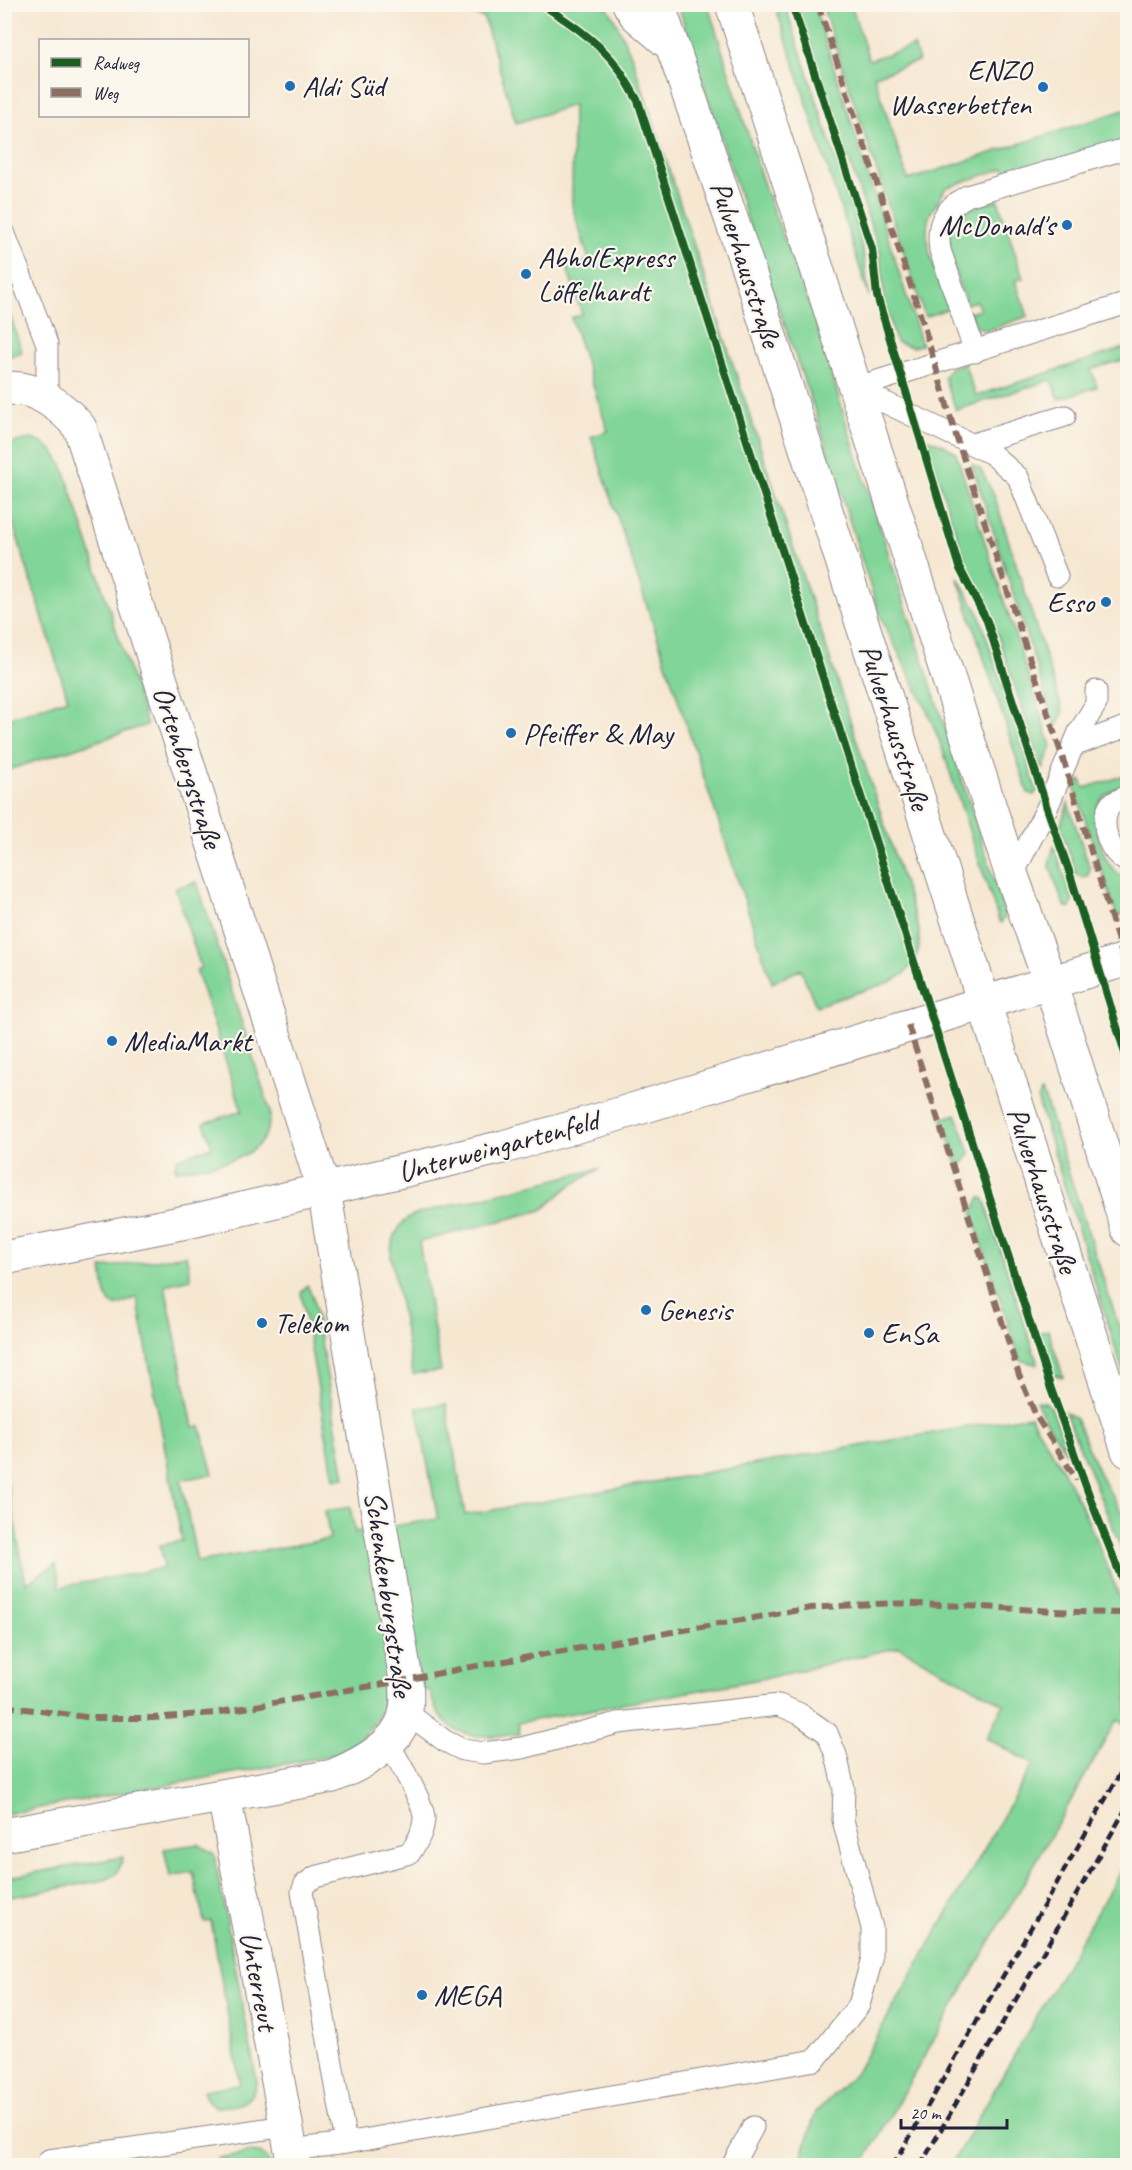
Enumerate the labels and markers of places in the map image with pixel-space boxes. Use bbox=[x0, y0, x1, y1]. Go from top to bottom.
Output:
place label: ENZO Wasserbetten bbox=[889, 51, 1034, 123]
place label: Aldi Süd bbox=[302, 67, 388, 105]
marker: Aldi Süd bbox=[283, 79, 297, 93]
marker: ENZO Wasserbetten bbox=[1036, 80, 1050, 94]
place label: McDonald's bbox=[939, 206, 1058, 244]
marker: McDonald's bbox=[1060, 218, 1074, 232]
place label: AbholExpress Löffelhardt bbox=[538, 238, 677, 310]
marker: AbholExpress Löffelhardt bbox=[519, 267, 533, 281]
place label: Esso bbox=[1047, 583, 1095, 621]
marker: Esso bbox=[1099, 595, 1113, 609]
place label: Pfeiffer & May bbox=[523, 714, 675, 752]
marker: Pfeiffer & May bbox=[504, 726, 518, 740]
place label: MediaMarkt bbox=[124, 1022, 255, 1060]
marker: MediaMarkt bbox=[105, 1034, 119, 1048]
place label: Genesis bbox=[658, 1291, 734, 1329]
marker: Genesis bbox=[639, 1303, 653, 1317]
place label: Telekom bbox=[274, 1304, 349, 1342]
place label: EnSa bbox=[881, 1314, 940, 1352]
marker: Telekom bbox=[255, 1316, 269, 1330]
marker: EnSa bbox=[862, 1326, 876, 1340]
place label: MEGA bbox=[434, 1976, 502, 2014]
marker: MEGA bbox=[415, 1988, 429, 2002]

